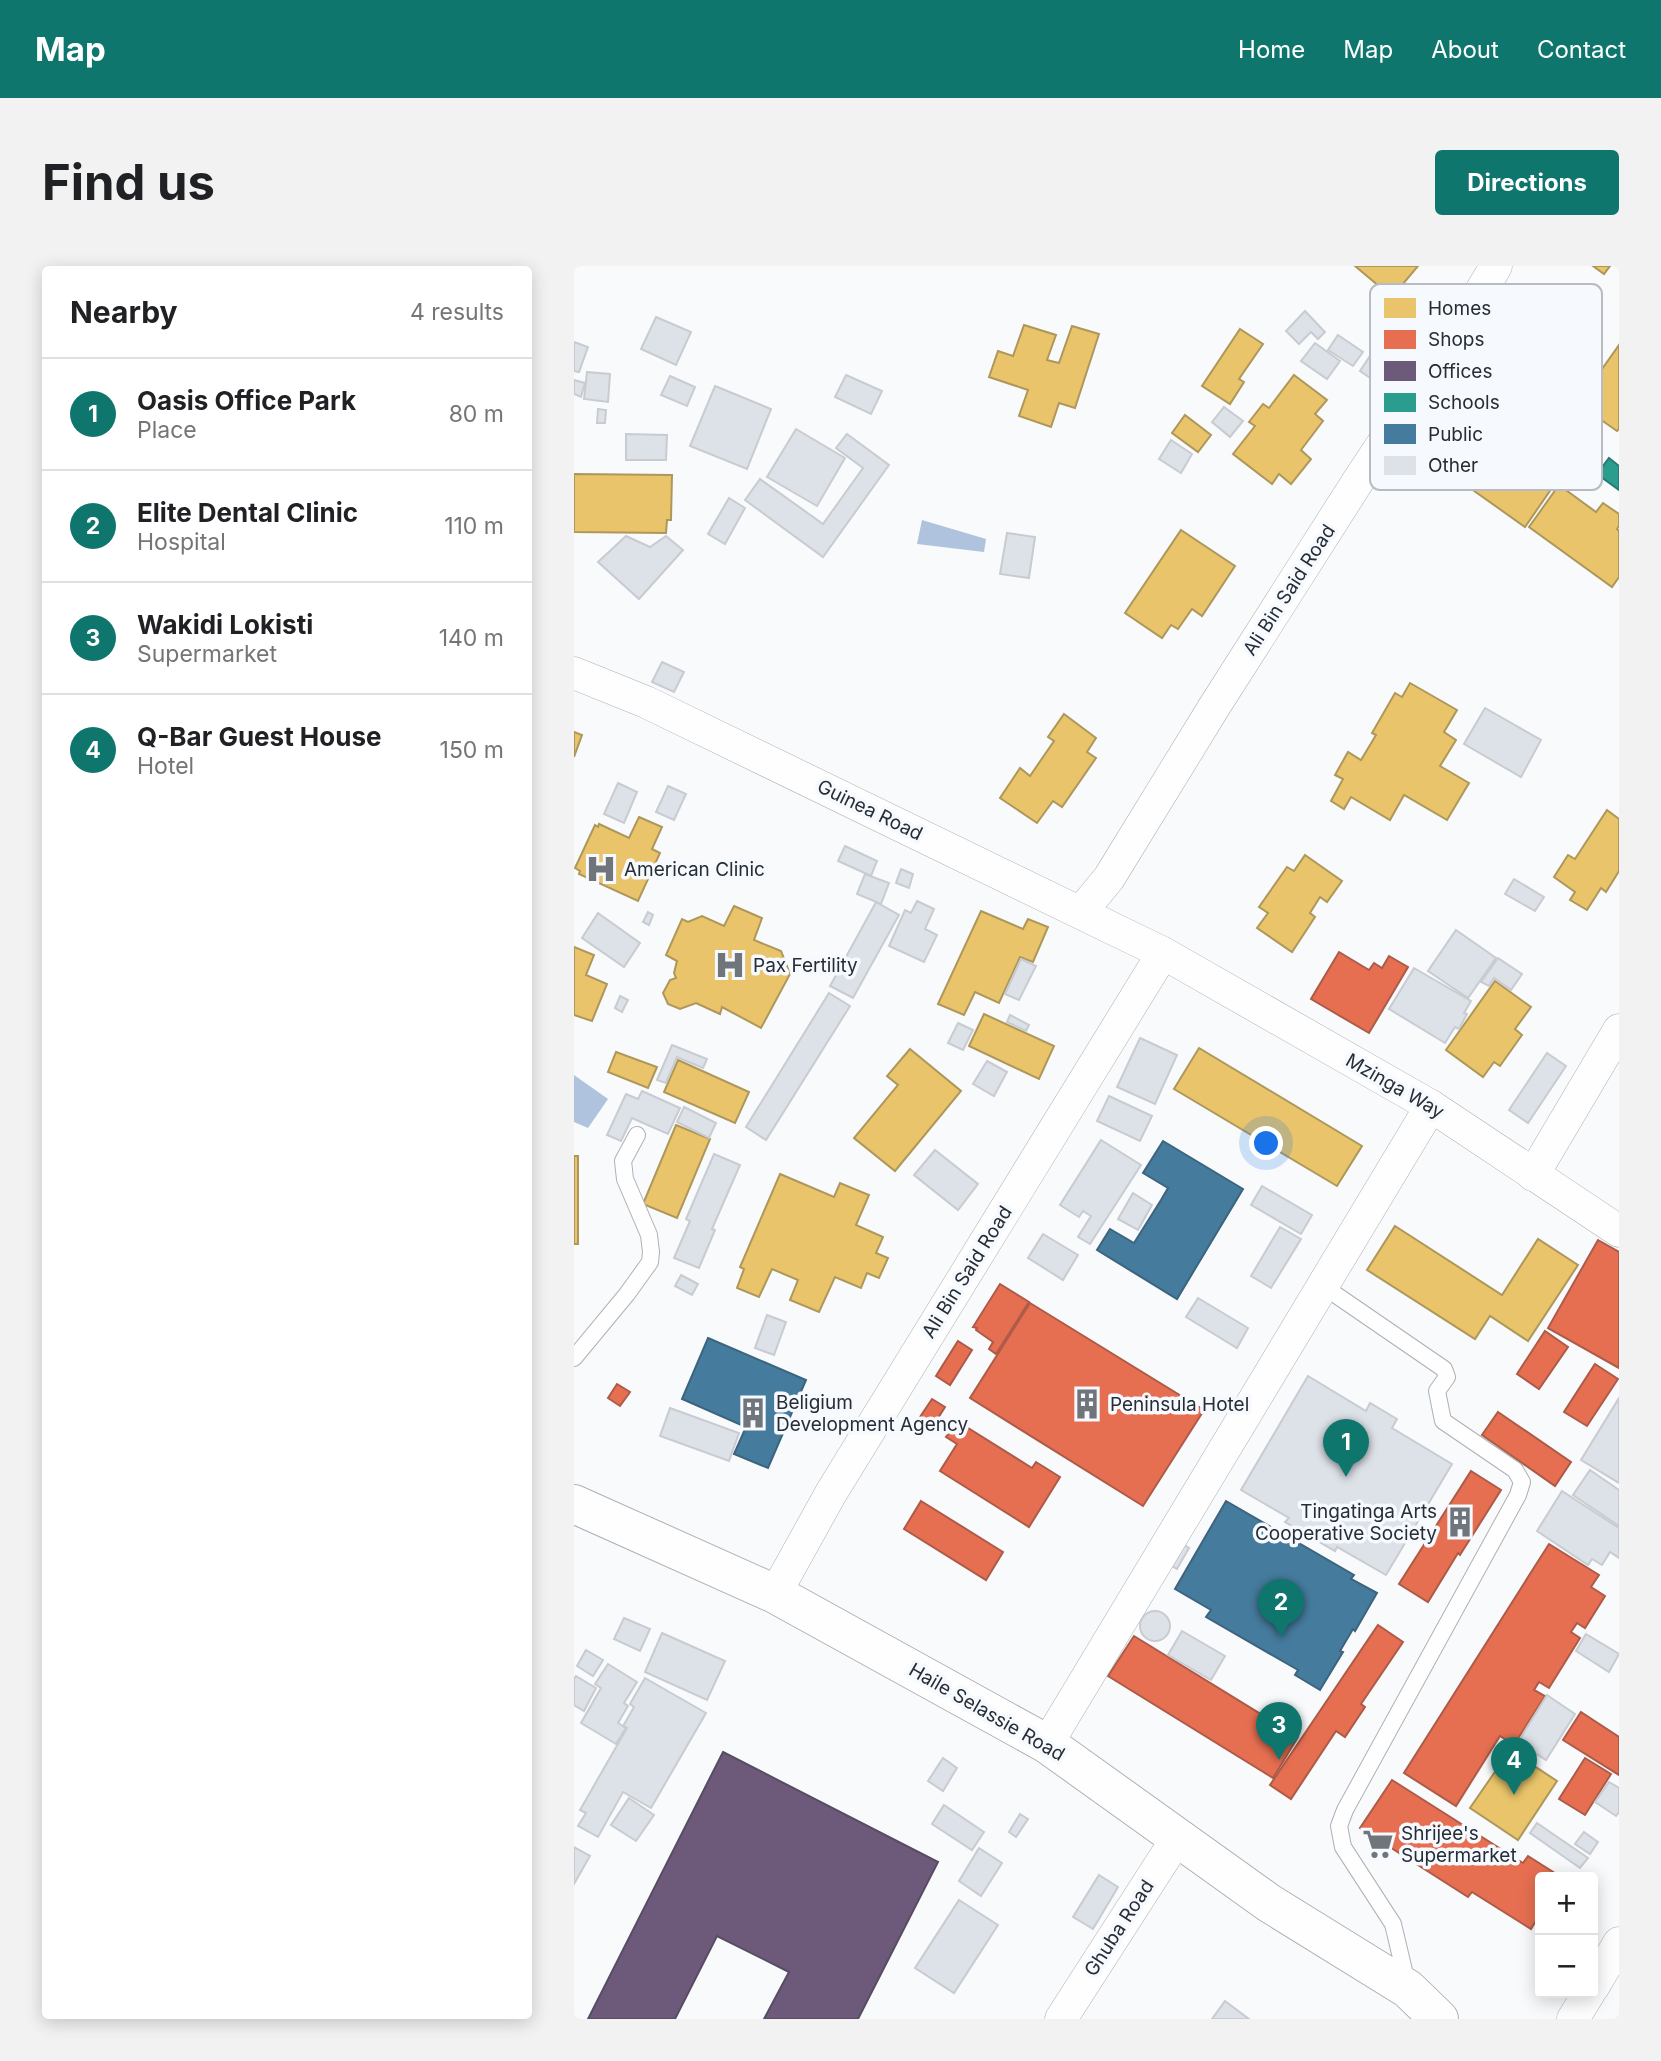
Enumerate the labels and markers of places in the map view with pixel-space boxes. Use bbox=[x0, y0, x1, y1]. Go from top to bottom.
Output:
hospital icon: American Clinic bbox=[584, 852, 618, 886]
place label: American Clinic bbox=[624, 858, 765, 881]
hospital icon: Pax Fertility bbox=[713, 948, 747, 982]
place label: Pax Fertility bbox=[753, 954, 858, 977]
building icon: Peninsula Hotel bbox=[1070, 1387, 1104, 1421]
place label: Beligium Development Agency bbox=[776, 1391, 968, 1436]
place label: Peninsula Hotel bbox=[1110, 1393, 1249, 1416]
building icon: Beligium Development Agency bbox=[736, 1396, 770, 1430]
pin: 1 bbox=[1323, 1419, 1369, 1477]
place label: Tingatinga Arts Cooperative Society bbox=[1255, 1500, 1437, 1545]
building icon: Tingatinga Arts Cooperative Society bbox=[1443, 1505, 1477, 1539]
pin: 2 bbox=[1258, 1579, 1304, 1637]
pin: 3 bbox=[1256, 1702, 1302, 1760]
pin: 4 bbox=[1491, 1737, 1537, 1795]
place label: Shrijee's Supermarket bbox=[1401, 1822, 1517, 1867]
supermarket icon: Shrijee's Supermarket bbox=[1361, 1827, 1395, 1861]

